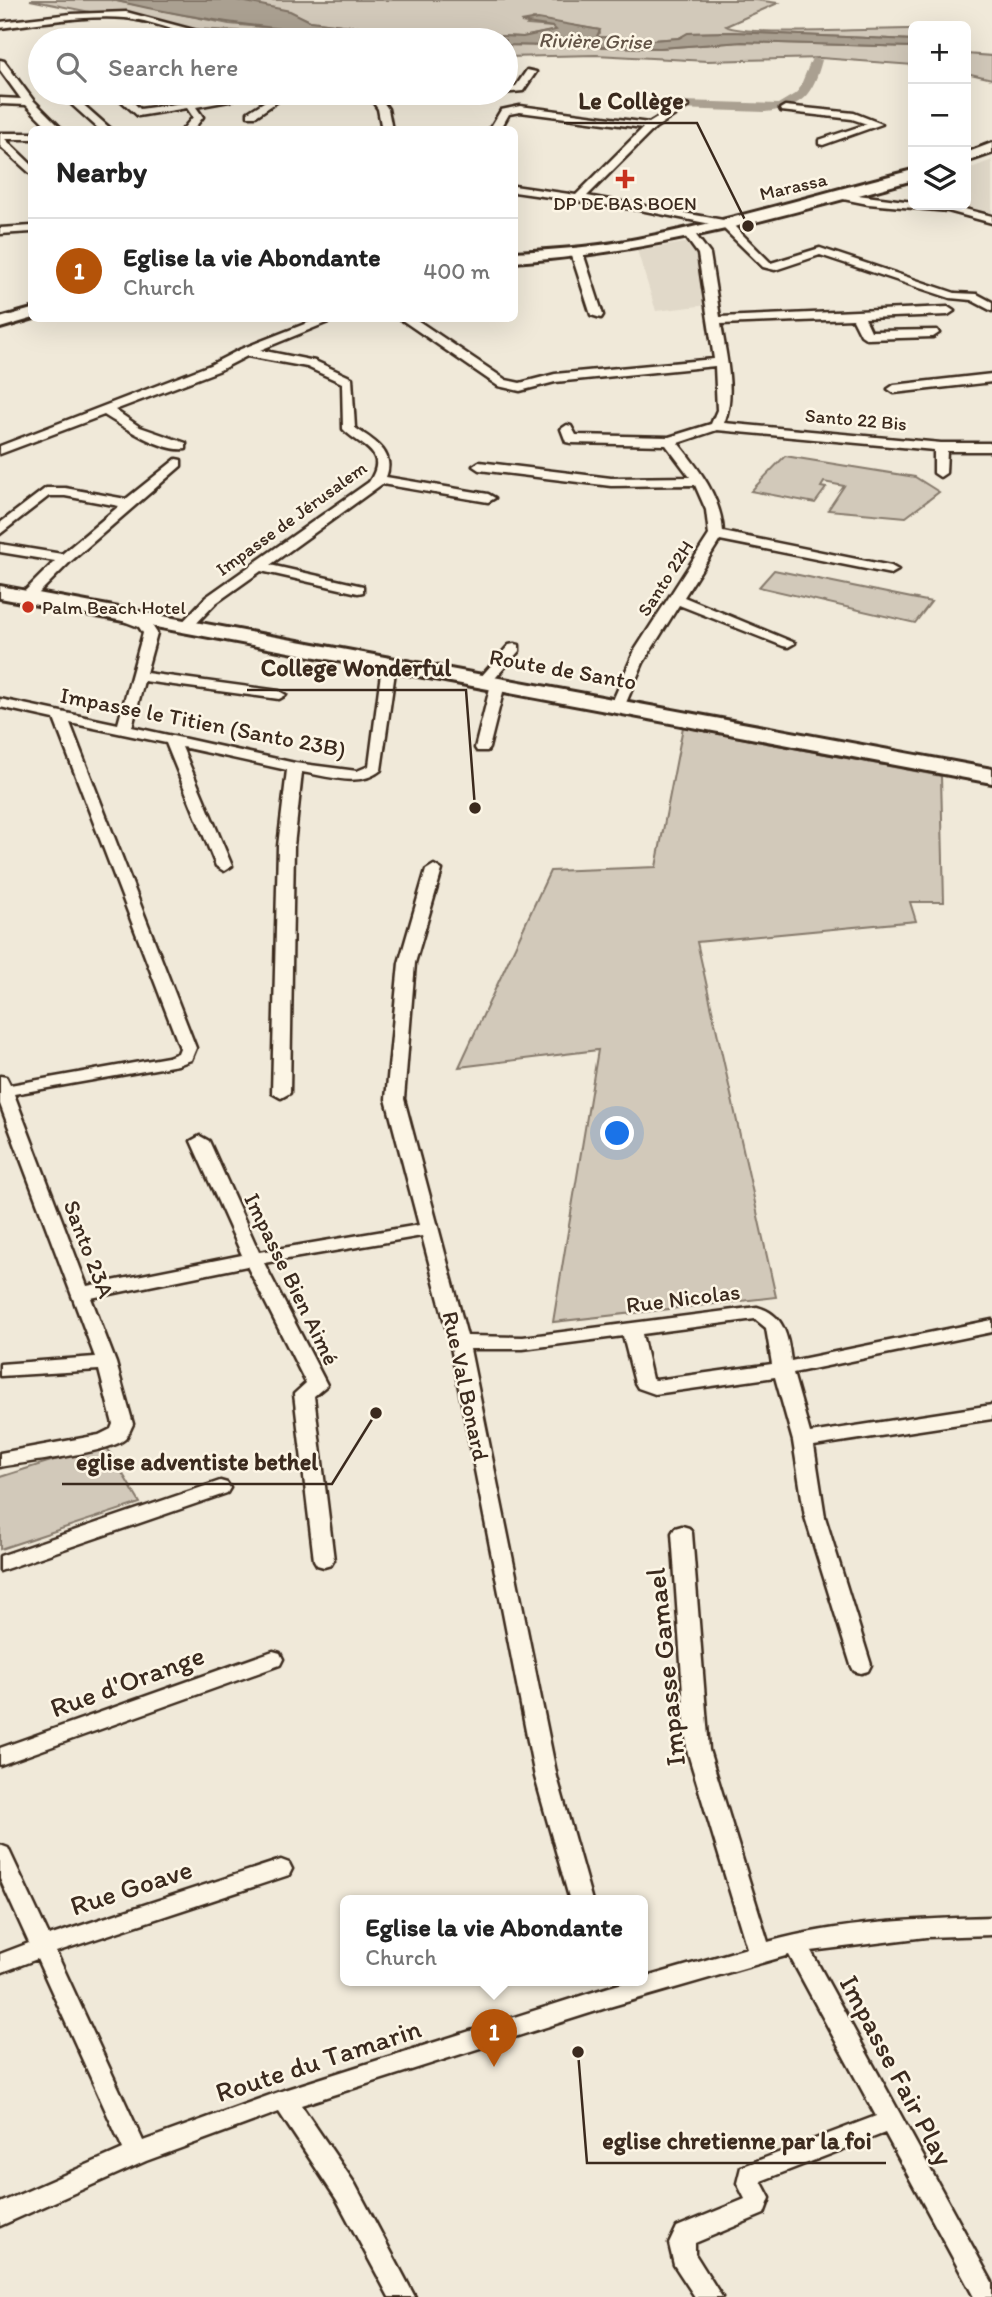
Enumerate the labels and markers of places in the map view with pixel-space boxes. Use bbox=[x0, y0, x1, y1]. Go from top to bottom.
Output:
callout: Le Collège bbox=[564, 78, 697, 123]
marker: DP DE BAS BOEN bbox=[615, 169, 635, 189]
place label: DP DE BAS BOEN bbox=[553, 192, 697, 215]
place label: Palm Beach Hotel bbox=[42, 596, 186, 619]
marker: Palm Beach Hotel bbox=[20, 599, 36, 615]
callout: College Wonderful bbox=[247, 645, 466, 690]
callout: eglise adventiste bethel bbox=[62, 1439, 332, 1484]
pin: 1 bbox=[471, 2009, 517, 2067]
callout: eglise chretienne par la foi bbox=[587, 2118, 886, 2163]

